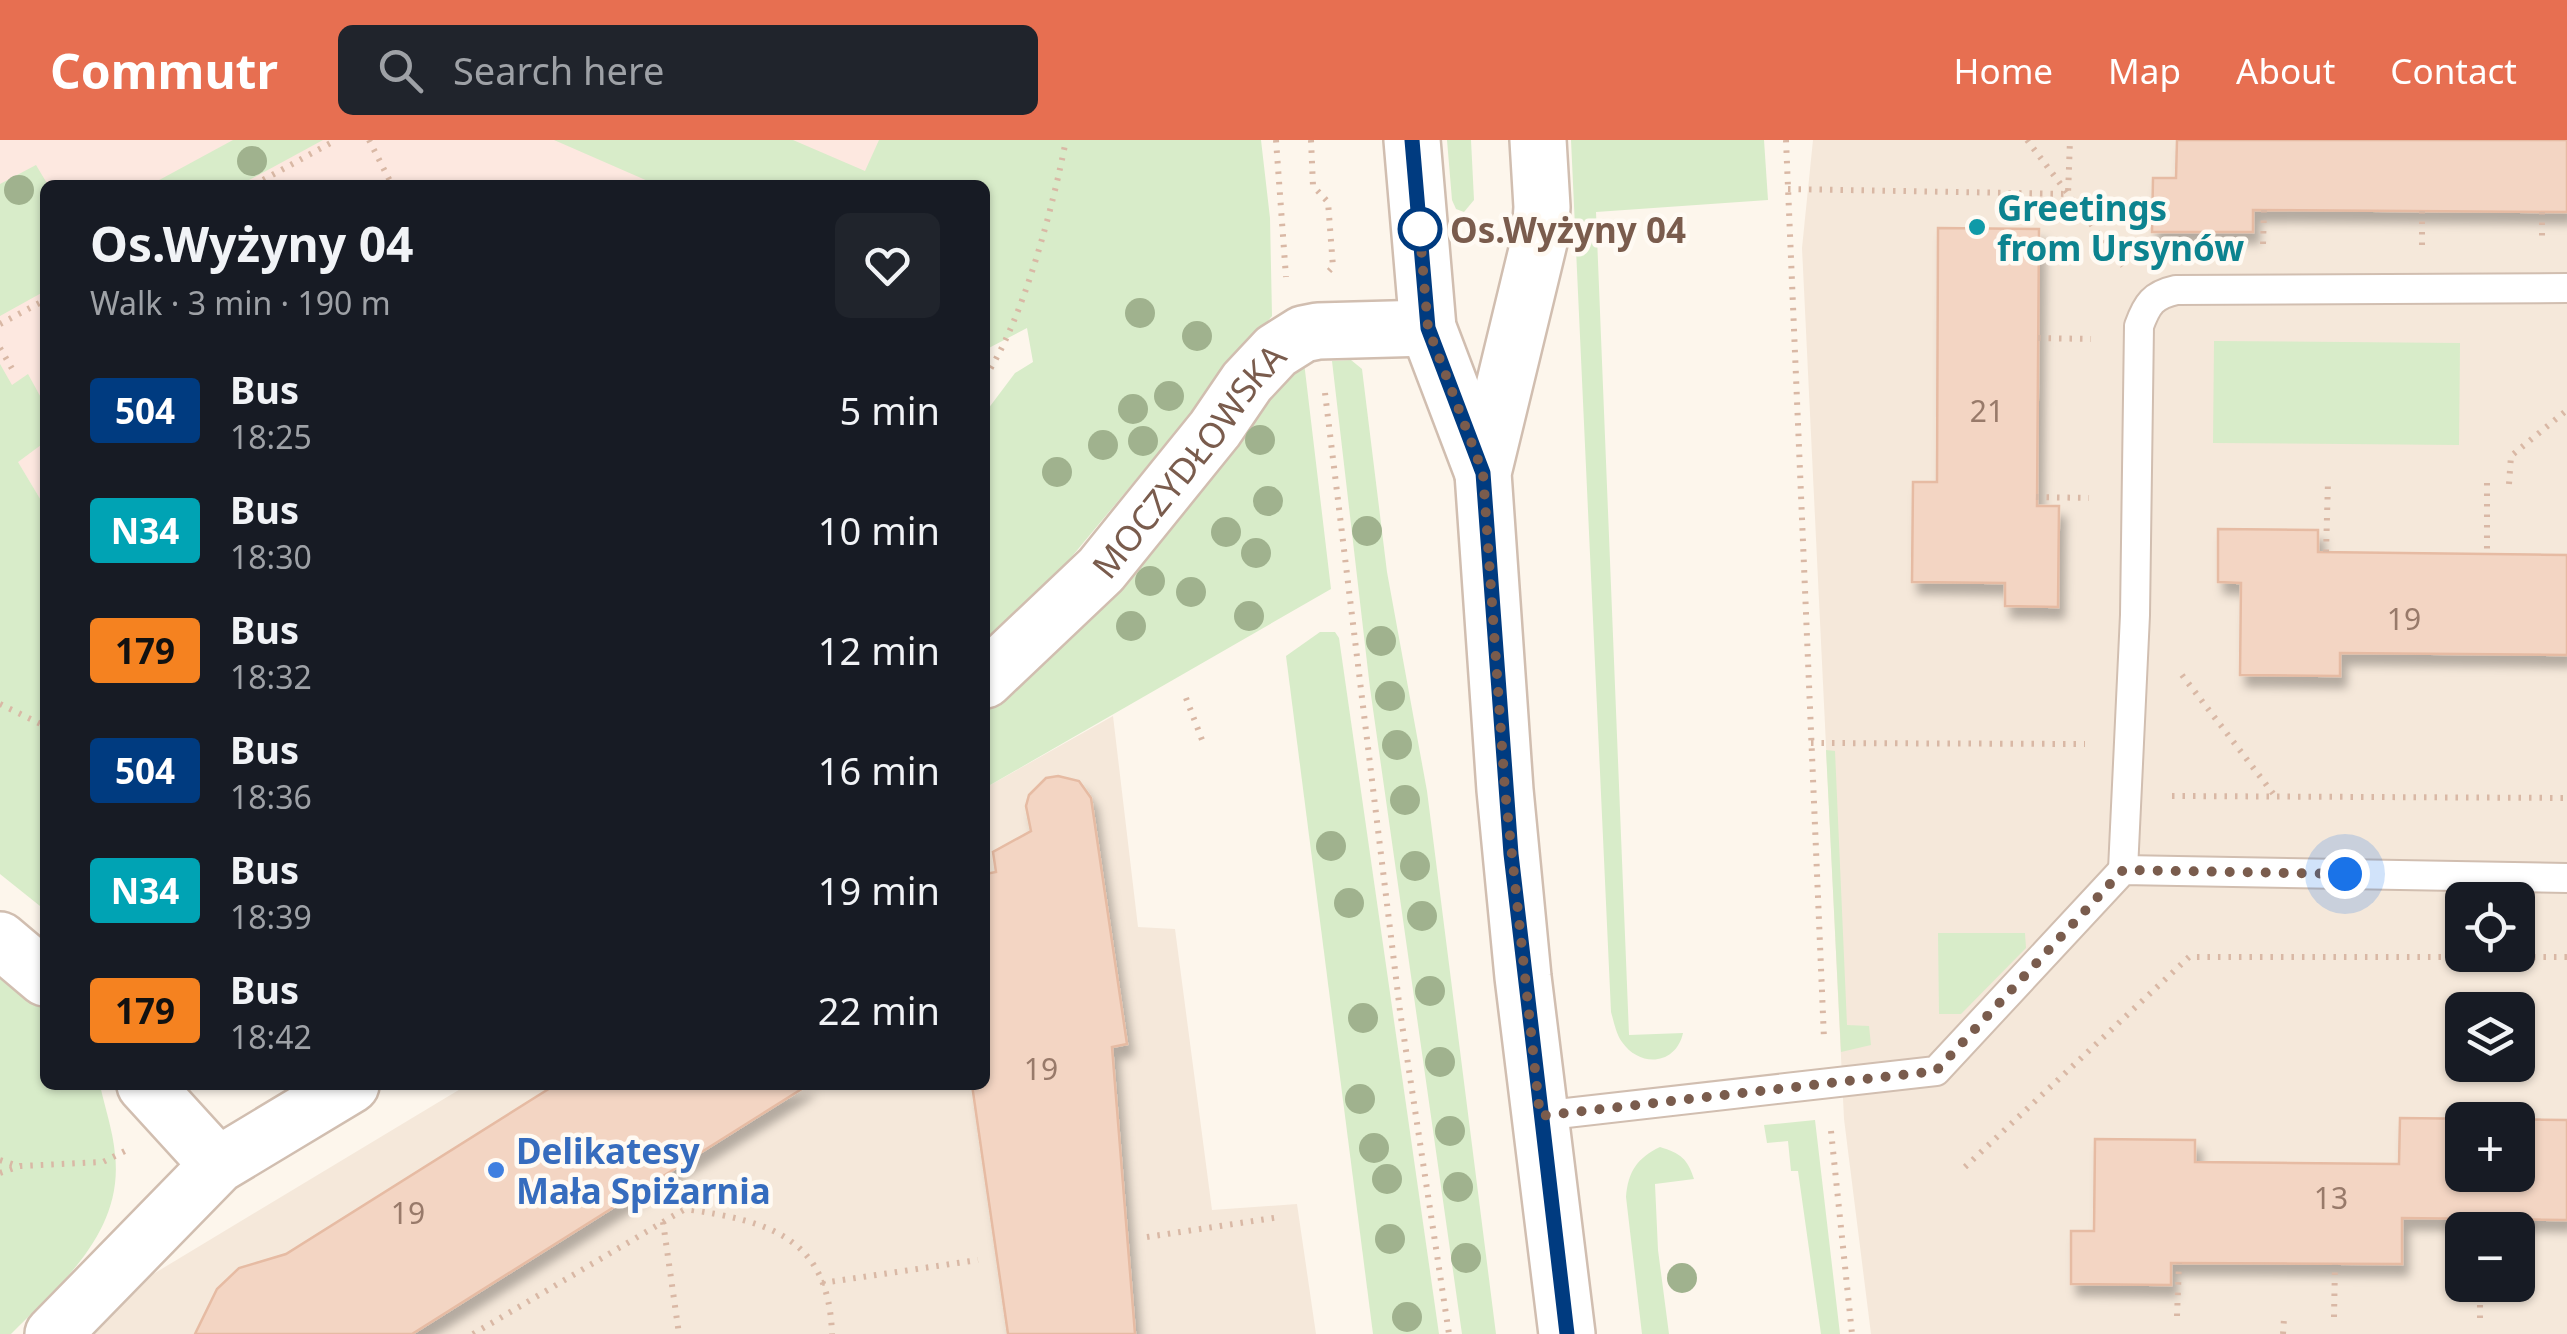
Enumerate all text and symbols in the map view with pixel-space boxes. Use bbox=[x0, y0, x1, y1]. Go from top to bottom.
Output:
search box bbox=[338, 25, 1038, 115]
text: Commutr bbox=[50, 38, 278, 103]
icon: search bbox=[373, 43, 428, 98]
text: Search here bbox=[453, 44, 664, 96]
text: Home bbox=[1954, 47, 2053, 94]
text: Map bbox=[2108, 47, 2181, 94]
text: About bbox=[2236, 47, 2335, 94]
text: Contact bbox=[2390, 47, 2517, 94]
place label: Greetings from Ursynów bbox=[1997, 184, 2244, 271]
place label: Os.Wyżyny 04 bbox=[1450, 206, 1686, 253]
marker: Os.Wyżyny 04 bbox=[1399, 208, 1441, 250]
text: Os.Wyżyny 04 bbox=[90, 211, 414, 276]
button: heart bbox=[835, 213, 940, 318]
marker: Greetings from Ursynów bbox=[1966, 216, 1988, 238]
text: Walk · 3 min · 190 m bbox=[90, 281, 391, 324]
street label: MOCZYDŁOWSKA bbox=[1081, 332, 1296, 587]
text: Bus bbox=[230, 363, 299, 415]
text: 5 min bbox=[840, 384, 940, 436]
text: 504 bbox=[115, 387, 175, 434]
house number: 21 bbox=[1970, 390, 2004, 431]
text: 18:25 bbox=[230, 415, 312, 458]
text: Bus bbox=[230, 483, 299, 535]
text: 10 min bbox=[818, 504, 940, 556]
text: N34 bbox=[111, 507, 179, 554]
text: 18:30 bbox=[230, 535, 312, 578]
house number: 19 bbox=[2387, 598, 2421, 639]
text: Bus bbox=[230, 603, 299, 655]
text: 12 min bbox=[818, 624, 940, 676]
text: 179 bbox=[115, 627, 175, 674]
text: 18:32 bbox=[230, 655, 312, 698]
text: Bus bbox=[230, 723, 299, 775]
text: 16 min bbox=[818, 744, 940, 796]
text: 504 bbox=[115, 747, 175, 794]
text: 18:36 bbox=[230, 775, 312, 818]
text: Bus bbox=[230, 843, 299, 895]
your location bbox=[2320, 849, 2370, 899]
text: 19 min bbox=[818, 864, 940, 916]
text: N34 bbox=[111, 867, 179, 914]
map controls bbox=[2445, 882, 2535, 1302]
button: locate bbox=[2445, 882, 2535, 972]
text: 18:39 bbox=[230, 895, 312, 938]
text: Bus bbox=[230, 963, 299, 1015]
text: 22 min bbox=[818, 984, 940, 1036]
text: 179 bbox=[115, 987, 175, 1034]
button: layers bbox=[2445, 992, 2535, 1082]
text: 18:42 bbox=[230, 1015, 312, 1058]
house number: 19 bbox=[1024, 1048, 1058, 1089]
button: + bbox=[2445, 1102, 2535, 1192]
place label: Delikatesy Mała Spiżarnia bbox=[516, 1127, 771, 1214]
marker: Delikatesy Mała Spiżarnia bbox=[485, 1159, 507, 1181]
house number: 13 bbox=[2314, 1177, 2348, 1218]
house number: 19 bbox=[391, 1192, 425, 1233]
button: − bbox=[2445, 1212, 2535, 1302]

